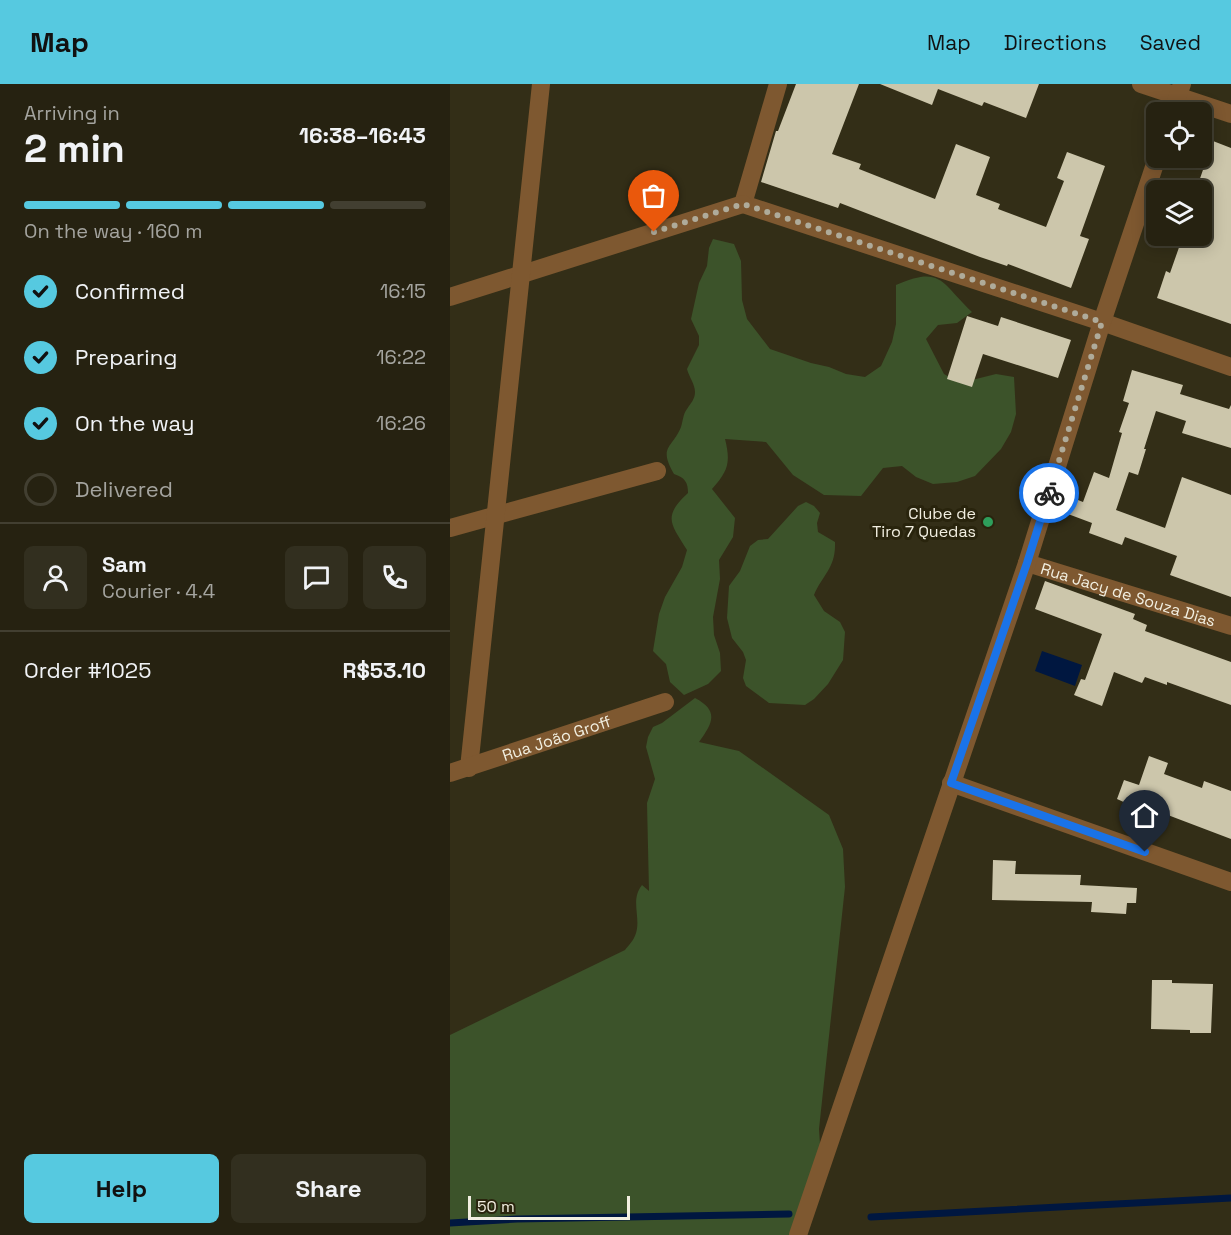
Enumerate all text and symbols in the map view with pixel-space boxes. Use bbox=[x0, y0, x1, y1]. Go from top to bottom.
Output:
text: Map bbox=[30, 24, 89, 60]
text: Map bbox=[927, 29, 971, 56]
text: Directions bbox=[1004, 29, 1107, 56]
text: Saved bbox=[1140, 29, 1201, 56]
text: Arriving in bbox=[24, 100, 120, 126]
map controls bbox=[1146, 102, 1212, 246]
button: locate bbox=[1146, 102, 1212, 168]
text: 16:38–16:43 bbox=[299, 121, 426, 149]
text: 2 min bbox=[24, 124, 125, 173]
pin bbox=[628, 170, 679, 232]
icon: bag bbox=[637, 179, 670, 212]
button: layers bbox=[1146, 180, 1212, 246]
text: On the way · 160 m bbox=[24, 218, 202, 244]
icon: check bbox=[24, 275, 57, 308]
text: Confirmed bbox=[75, 277, 185, 305]
text: 16:15 bbox=[380, 278, 426, 304]
icon: check bbox=[24, 341, 57, 374]
text: Preparing bbox=[75, 343, 177, 371]
text: 16:22 bbox=[376, 344, 426, 370]
icon: check bbox=[24, 407, 57, 440]
text: On the way bbox=[75, 409, 194, 437]
text: 16:26 bbox=[376, 410, 426, 436]
courier bbox=[1019, 463, 1079, 523]
text: Delivered bbox=[75, 475, 173, 503]
icon: bike bbox=[1033, 477, 1066, 510]
place label: Clube de Tiro 7 Quedas bbox=[872, 503, 976, 542]
marker: Clube de Tiro 7 Quedas bbox=[981, 515, 995, 529]
button: person bbox=[24, 546, 87, 609]
button: chat bbox=[285, 546, 348, 609]
button: phone bbox=[363, 546, 426, 609]
text: Sam bbox=[102, 550, 147, 578]
street label: Rua Jacy de Souza Dias bbox=[1038, 557, 1218, 631]
text: Courier · 4.4 bbox=[102, 578, 215, 604]
text: Order #1025 bbox=[24, 656, 151, 684]
text: R$53.10 bbox=[343, 656, 426, 684]
street label: Rua João Groff bbox=[499, 710, 613, 766]
pin bbox=[1119, 790, 1170, 852]
icon: home bbox=[1128, 799, 1161, 832]
button: Help bbox=[24, 1154, 219, 1223]
button: Share bbox=[231, 1154, 426, 1223]
scale bar bbox=[468, 1193, 630, 1220]
text: 50 m bbox=[477, 1196, 515, 1217]

